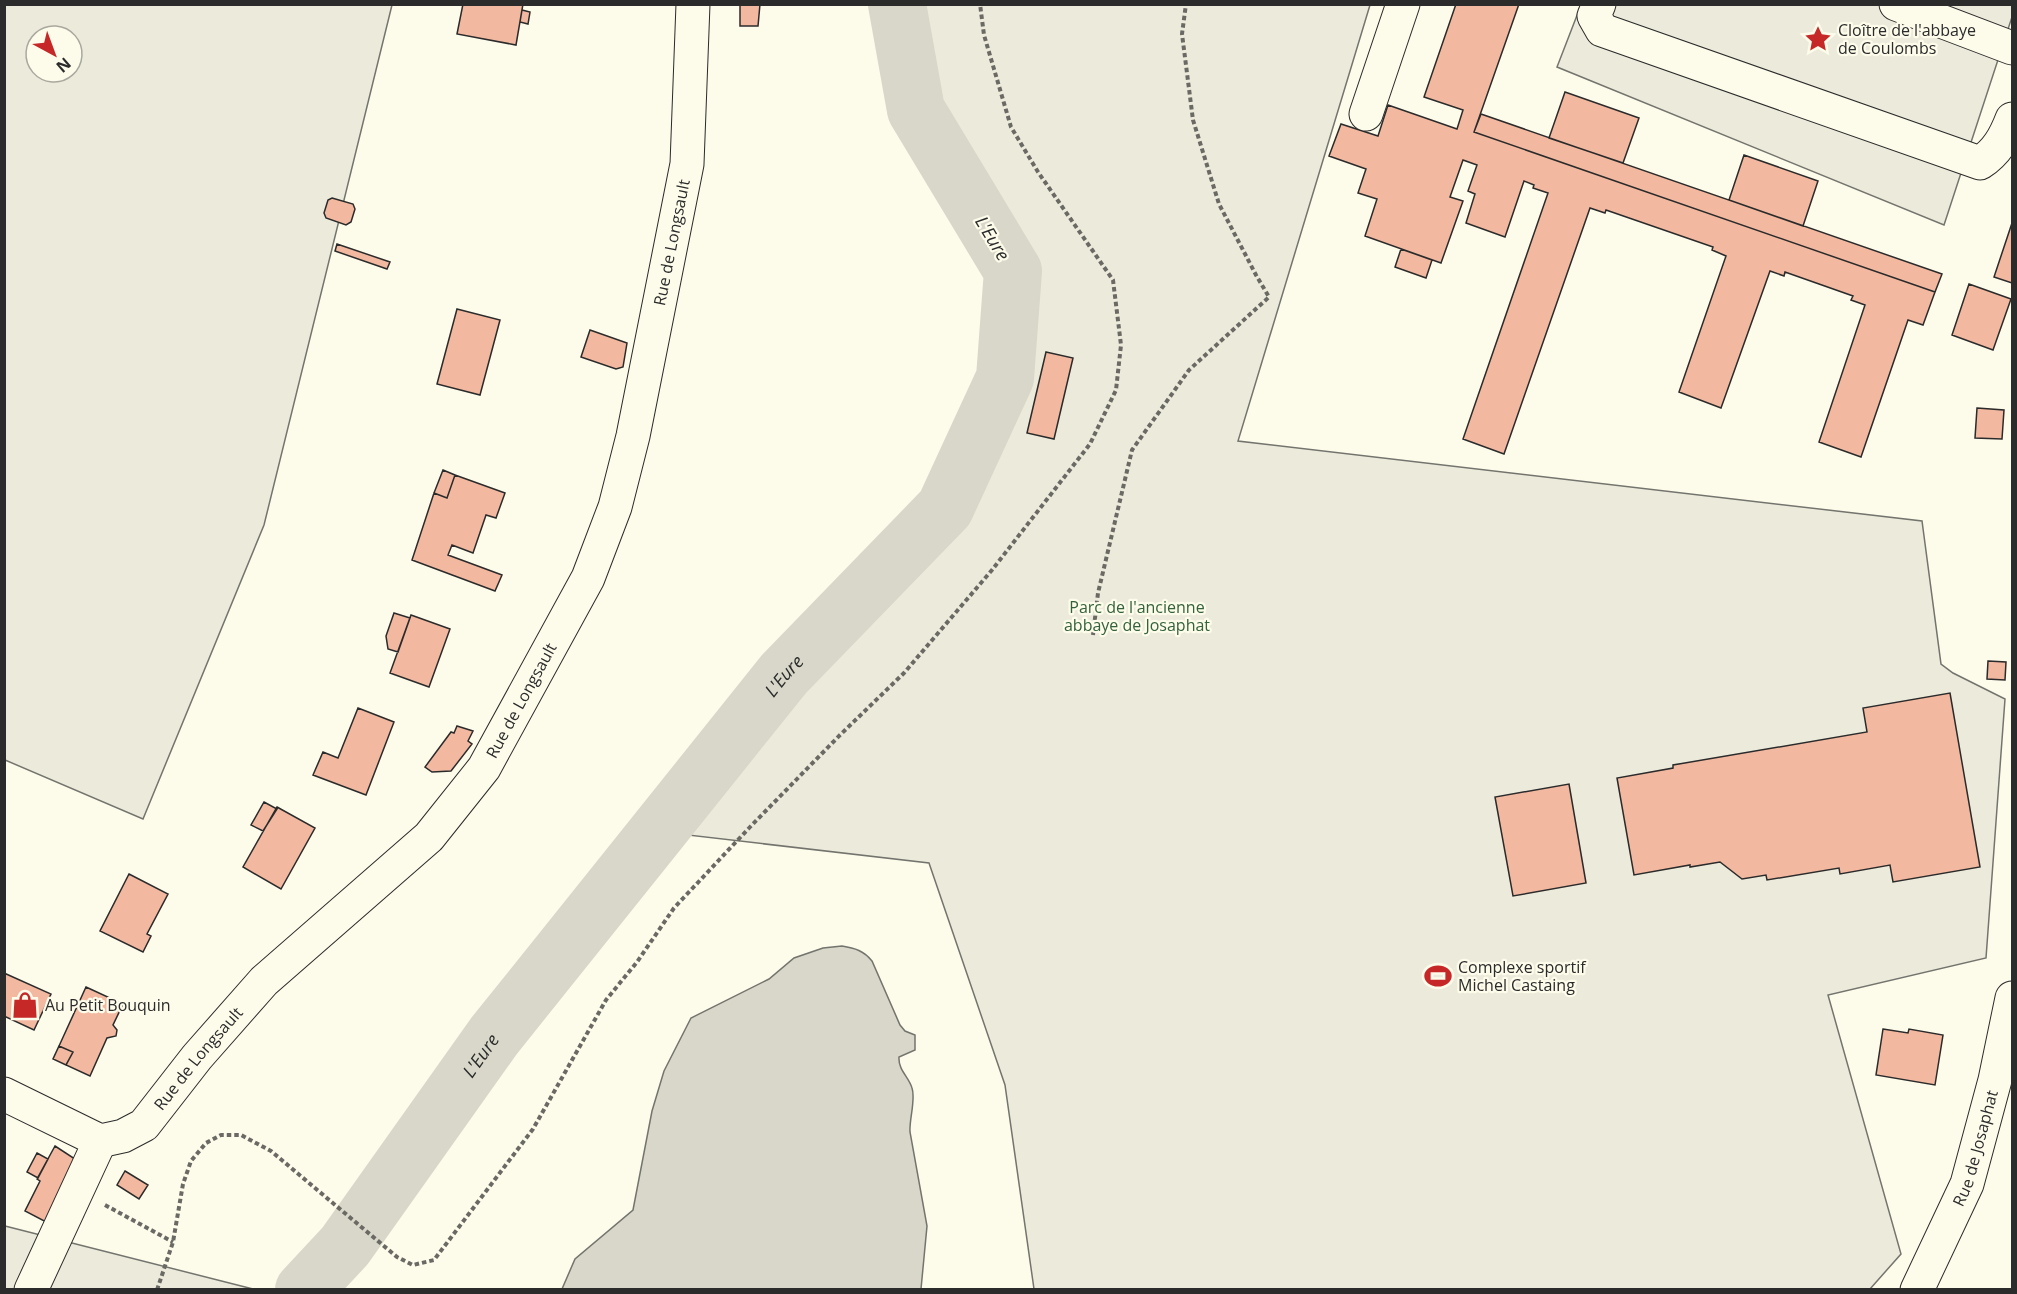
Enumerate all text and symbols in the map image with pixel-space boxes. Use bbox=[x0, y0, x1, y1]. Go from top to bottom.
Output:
place label: Cloître de l'abbaye de Coulombs bbox=[1838, 19, 1976, 59]
north arrow bbox=[24, 24, 84, 84]
place icon: Cloître de l'abbaye de Coulombs bbox=[1803, 24, 1833, 54]
text: N bbox=[52, 53, 76, 78]
street label: Rue de Longsault bbox=[648, 177, 695, 308]
water label: L'Eure bbox=[970, 211, 1016, 265]
park label: Parc de l'ancienne abbaye de Josaphat bbox=[1064, 596, 1210, 636]
street label: Rue de Longsault bbox=[481, 639, 562, 762]
water label: L'Eure bbox=[759, 649, 808, 701]
place label: Complexe sportif Michel Castaing bbox=[1458, 956, 1587, 996]
sports icon: Complexe sportif Michel Castaing bbox=[1423, 961, 1453, 991]
shop icon: Au Petit Bouquin bbox=[10, 990, 40, 1020]
place label: Au Petit Bouquin bbox=[45, 994, 171, 1016]
street label: Rue de Longsault bbox=[149, 1002, 248, 1115]
water label: L'Eure bbox=[457, 1029, 504, 1082]
street label: Rue de Josaphat bbox=[1947, 1087, 2003, 1210]

